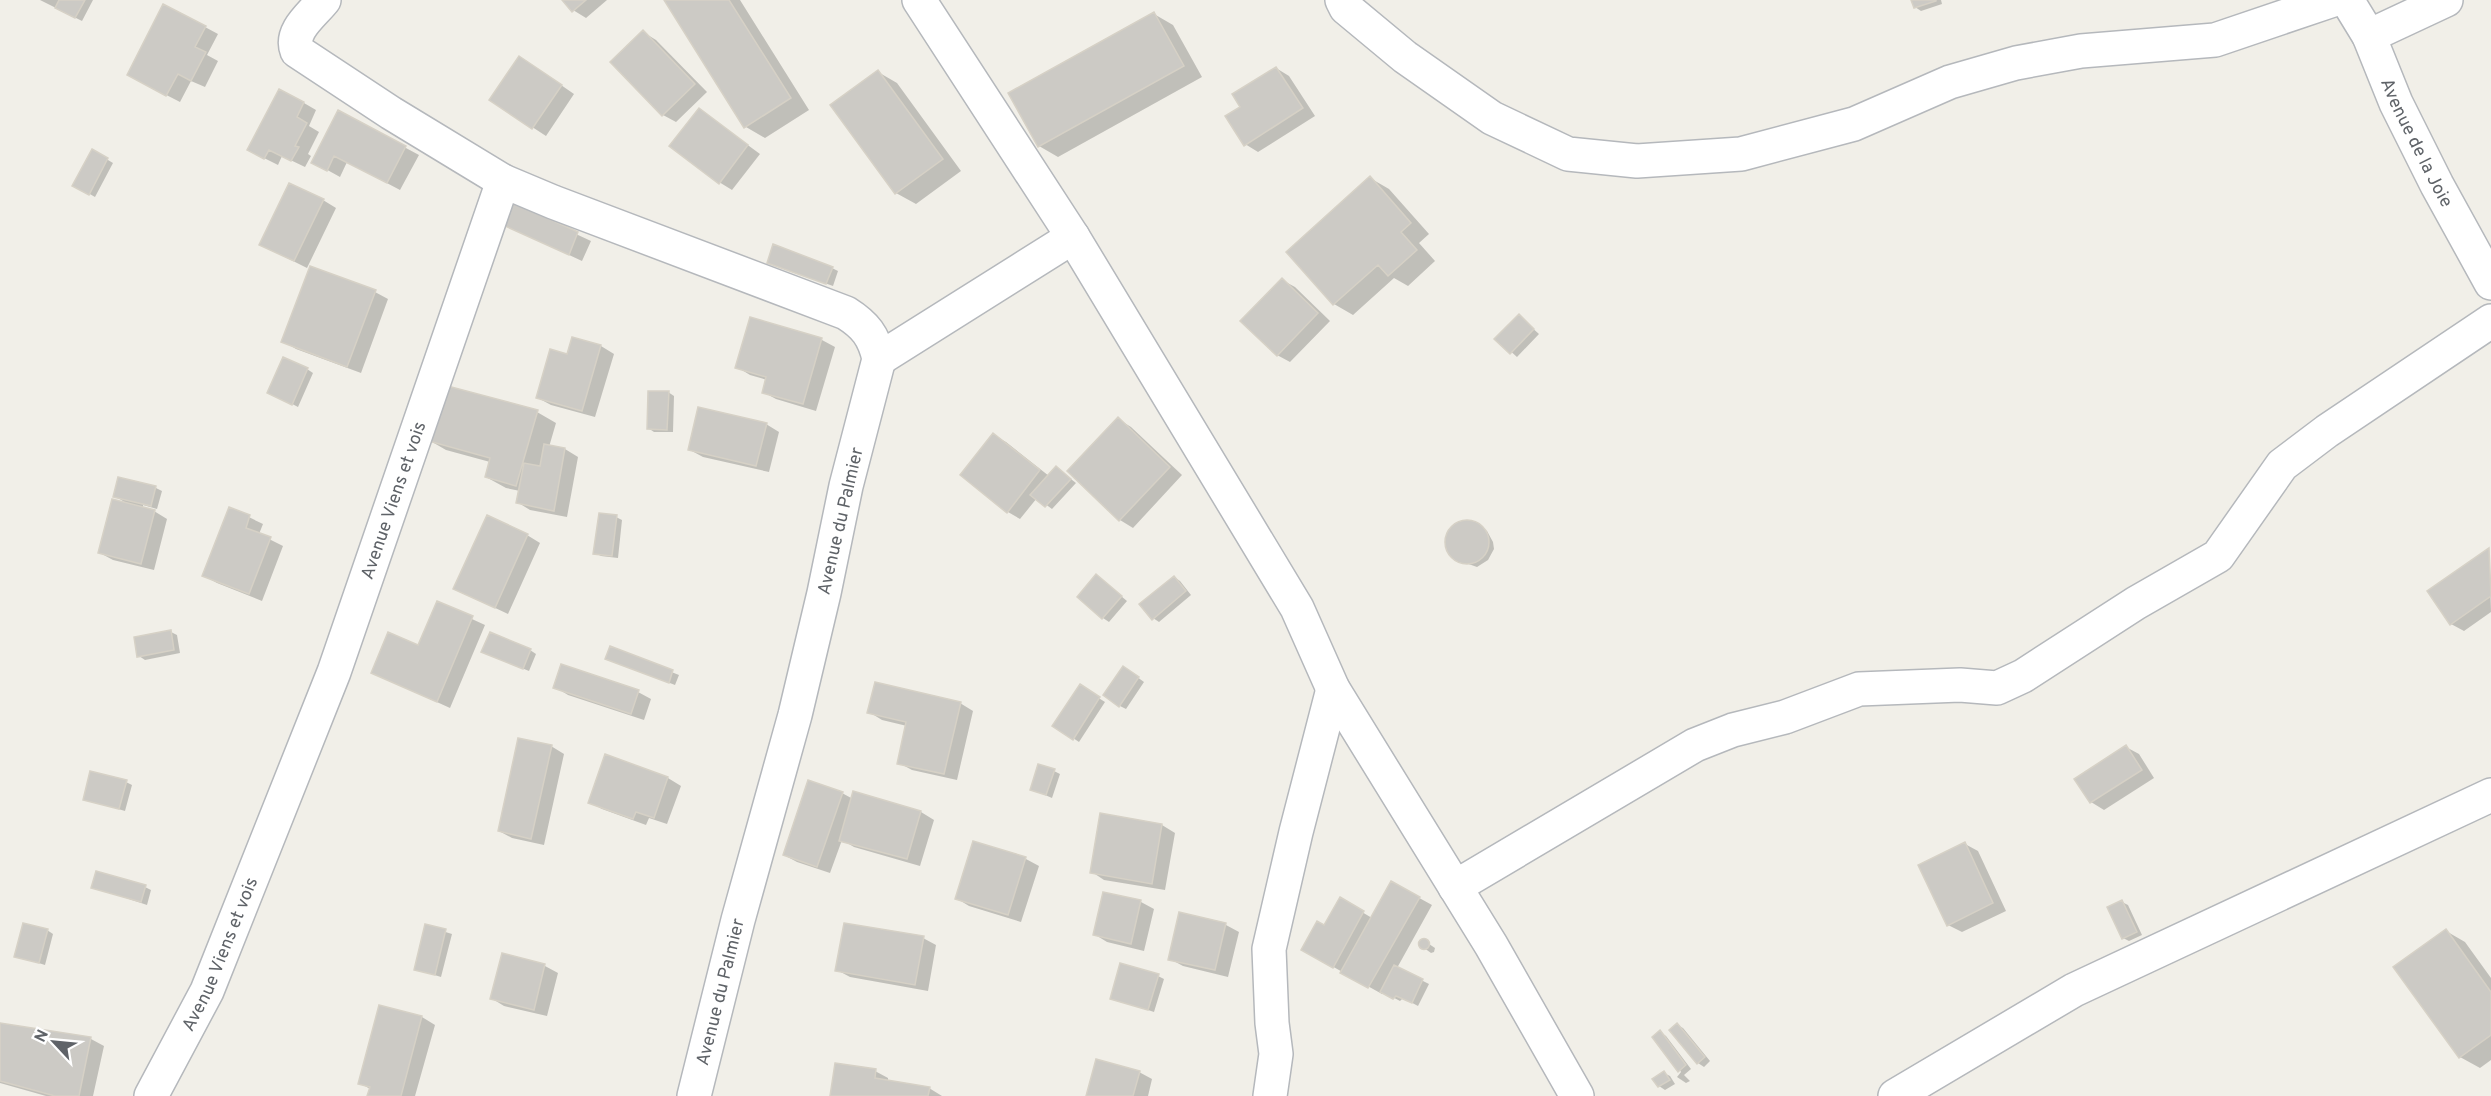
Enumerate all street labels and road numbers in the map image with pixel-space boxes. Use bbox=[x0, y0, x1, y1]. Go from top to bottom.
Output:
street label: Avenue de la Joie bbox=[2374, 75, 2457, 212]
street label: Avenue Viens et vois bbox=[357, 419, 432, 583]
street label: Avenue du Palmier bbox=[813, 445, 870, 597]
street label: Avenue Viens et vois bbox=[178, 874, 264, 1036]
street label: Avenue du Palmier bbox=[692, 916, 751, 1068]

